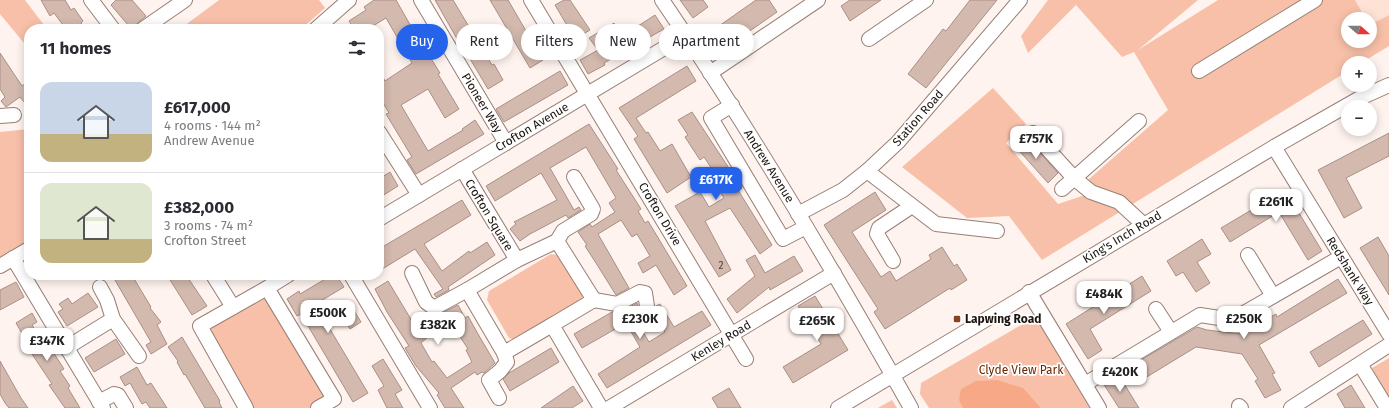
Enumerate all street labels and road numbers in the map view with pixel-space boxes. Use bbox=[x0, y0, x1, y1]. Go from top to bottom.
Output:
street label: Pioneer Way bbox=[459, 71, 505, 135]
street label: Station Road bbox=[890, 87, 946, 149]
street label: Crofton Avenue bbox=[493, 100, 571, 154]
street label: Andrew Avenue bbox=[741, 127, 797, 205]
street label: Crofton Square bbox=[462, 177, 516, 253]
street label: Crofton Drive bbox=[636, 180, 684, 248]
street label: King's Inch Road bbox=[1080, 208, 1164, 266]
street label: Redshank Way bbox=[1323, 234, 1377, 308]
street label: Kenley Road bbox=[689, 318, 753, 364]

